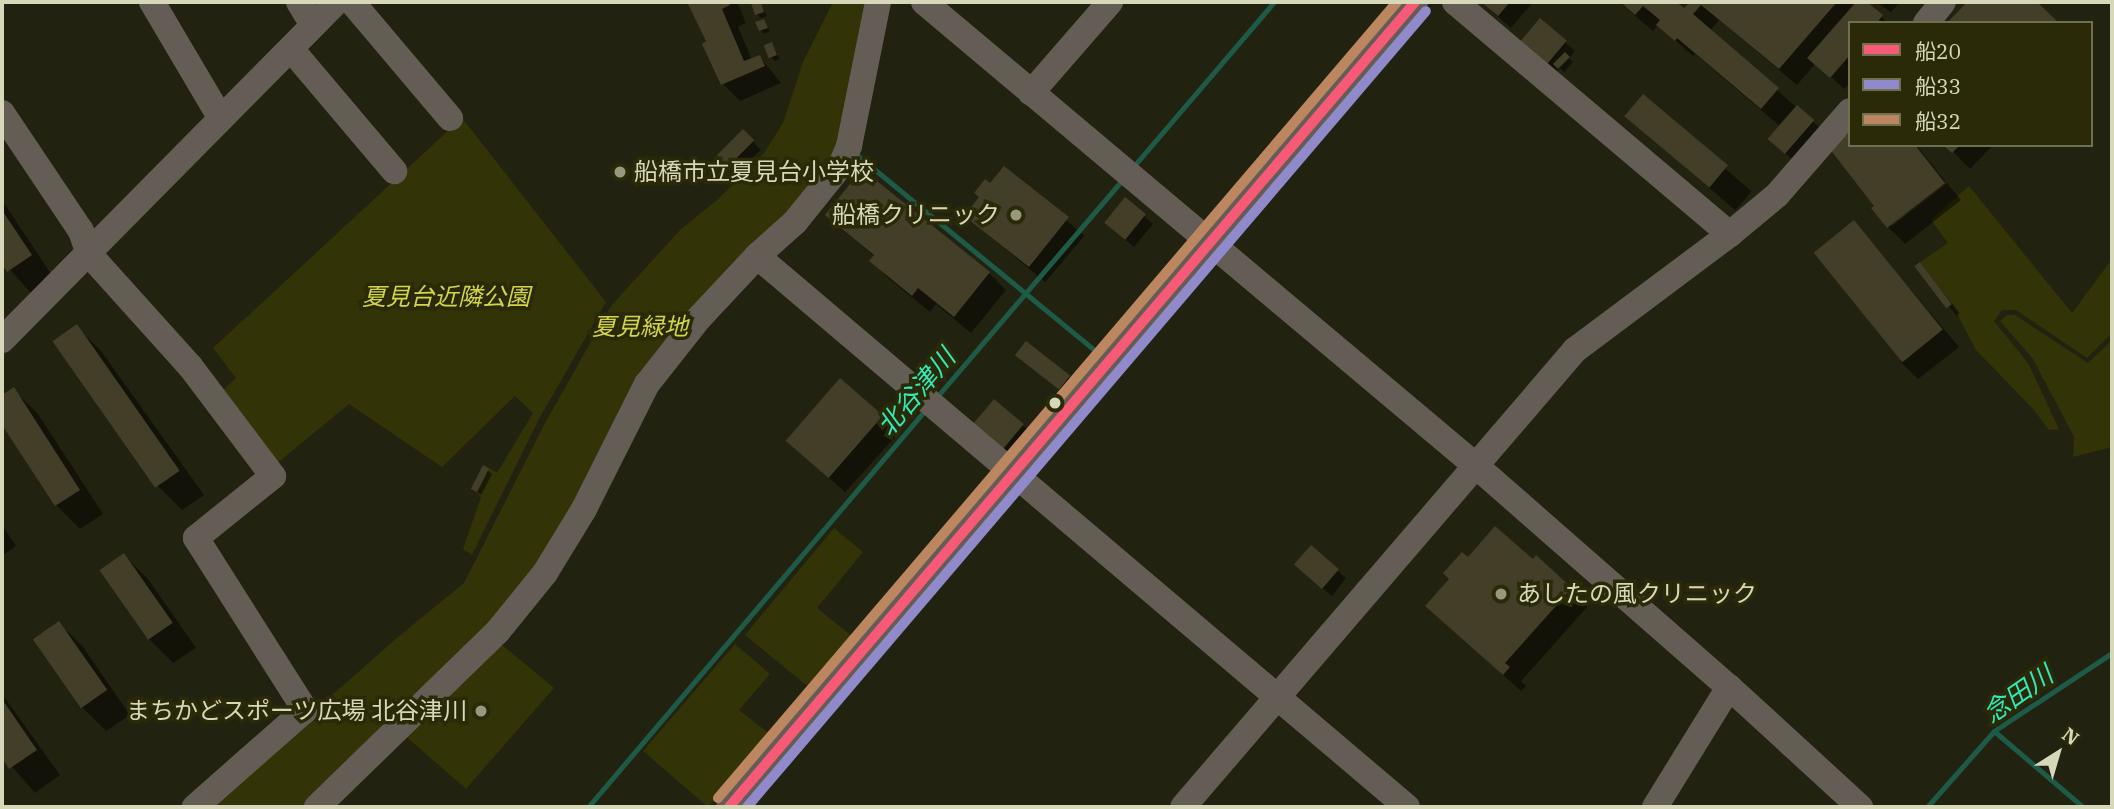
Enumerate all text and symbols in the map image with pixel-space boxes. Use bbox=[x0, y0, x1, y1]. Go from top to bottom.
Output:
legend bbox=[1848, 21, 2093, 147]
text: 船20 bbox=[1915, 37, 1961, 65]
text: 船33 bbox=[1915, 72, 1961, 100]
text: 船32 bbox=[1915, 107, 1961, 135]
place label: 船橋市立夏見台小学校 bbox=[634, 158, 874, 186]
marker: 船橋市立夏見台小学校 bbox=[612, 164, 628, 180]
place label: 船橋クリニック bbox=[832, 201, 1000, 229]
marker: 船橋クリニック bbox=[1006, 205, 1026, 225]
park label: 夏見台近隣公園 bbox=[362, 283, 530, 311]
park label: 夏見緑地 bbox=[592, 313, 688, 341]
water label: 北谷津川 bbox=[871, 342, 961, 442]
unlabelled marker bbox=[1048, 396, 1062, 410]
place label: あしたの風クリニック bbox=[1517, 580, 1757, 608]
marker: あしたの風クリニック bbox=[1491, 584, 1511, 604]
water label: 念田川 bbox=[1977, 659, 2059, 729]
place label: まちかどスポーツ広場 北谷津川 bbox=[125, 697, 467, 725]
marker: まちかどスポーツ広場 北谷津川 bbox=[473, 703, 489, 719]
north arrow bbox=[2023, 718, 2093, 788]
text: N bbox=[2057, 722, 2084, 750]

